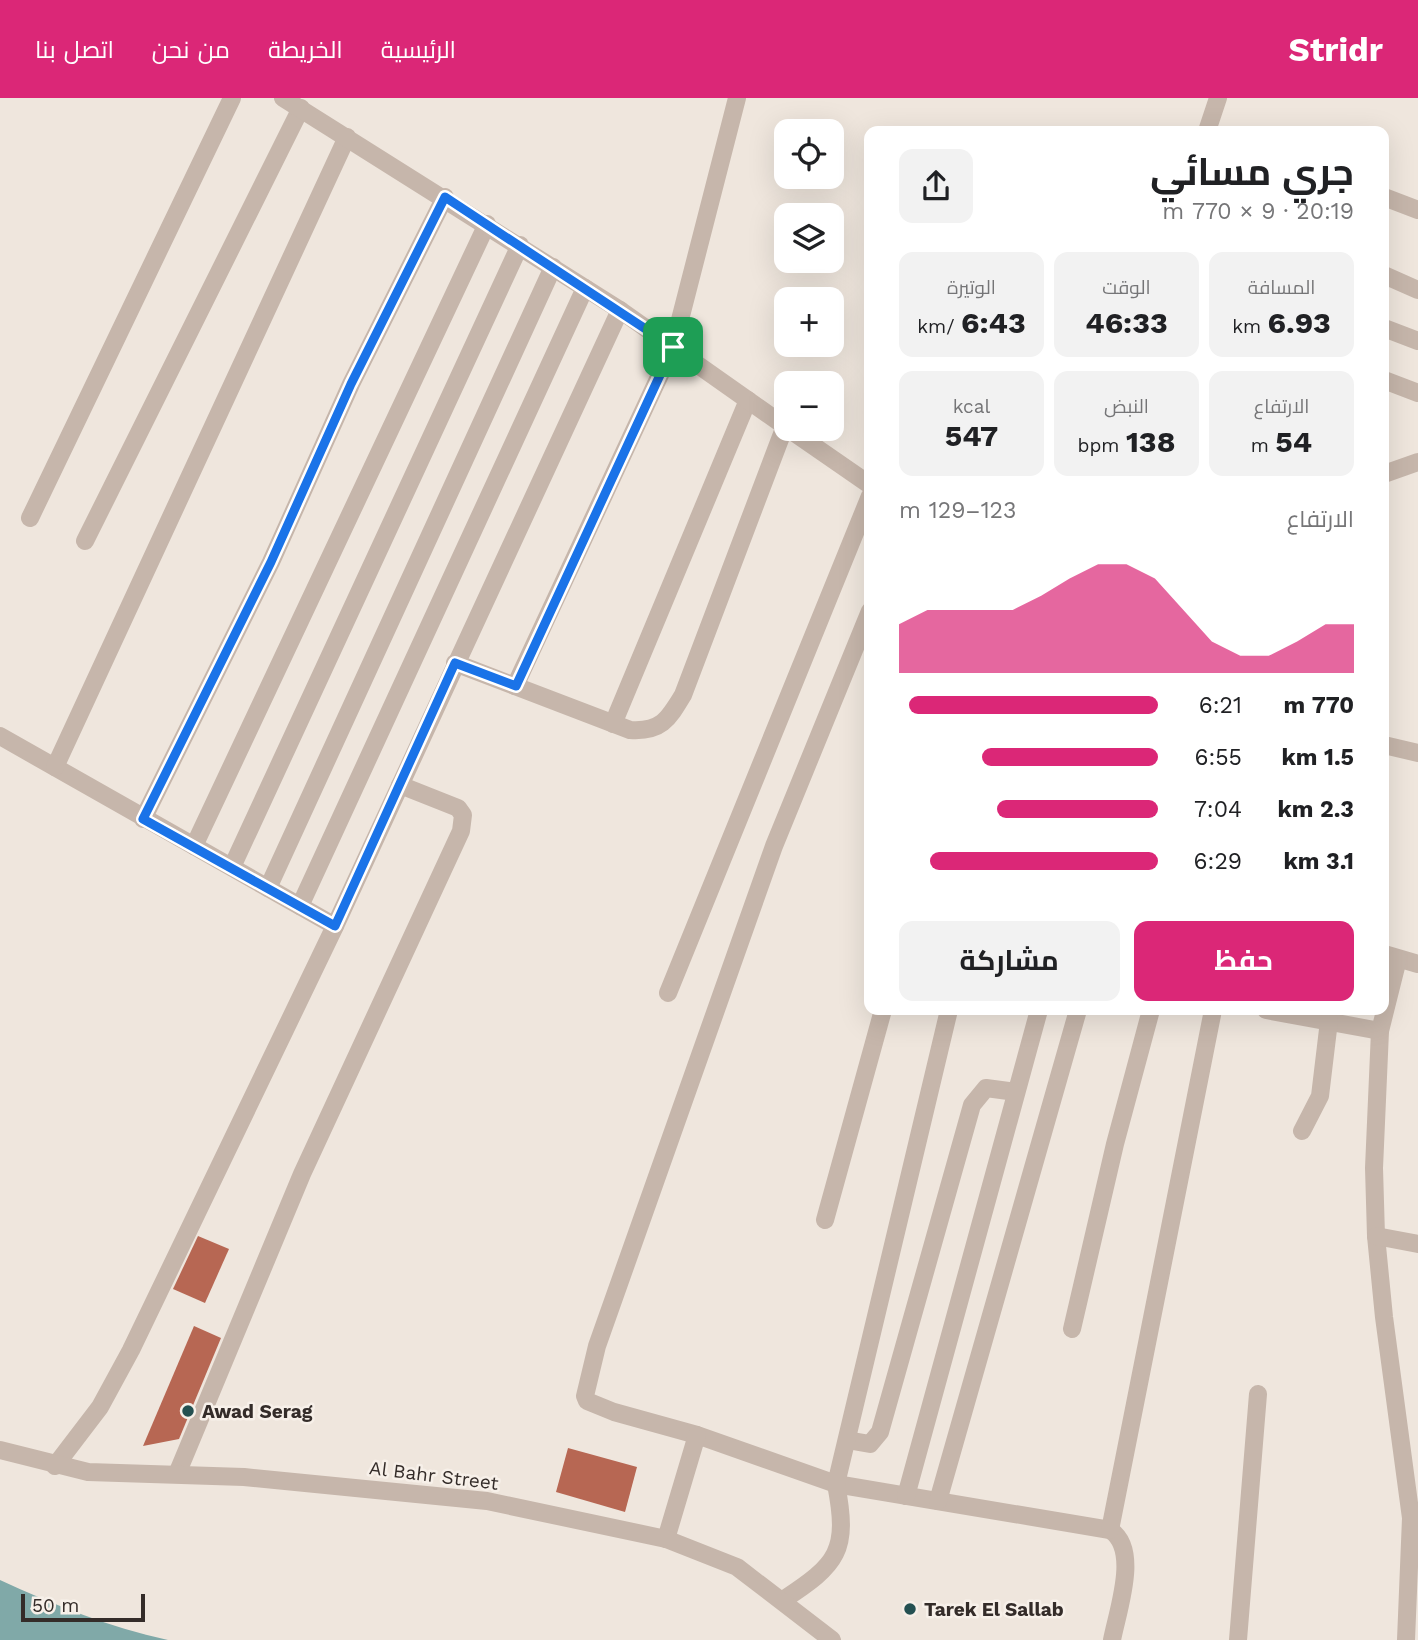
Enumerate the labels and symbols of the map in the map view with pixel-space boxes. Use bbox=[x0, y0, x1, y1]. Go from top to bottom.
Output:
pin bbox=[643, 317, 703, 377]
place label: Awad Serag bbox=[202, 1400, 313, 1423]
marker: Awad Serag bbox=[180, 1403, 196, 1419]
street label: Al Bahr Street bbox=[368, 1456, 500, 1495]
scale bar bbox=[21, 1591, 145, 1623]
place label: Tarek El Sallab bbox=[924, 1598, 1064, 1621]
marker: Tarek El Sallab bbox=[902, 1601, 918, 1617]

